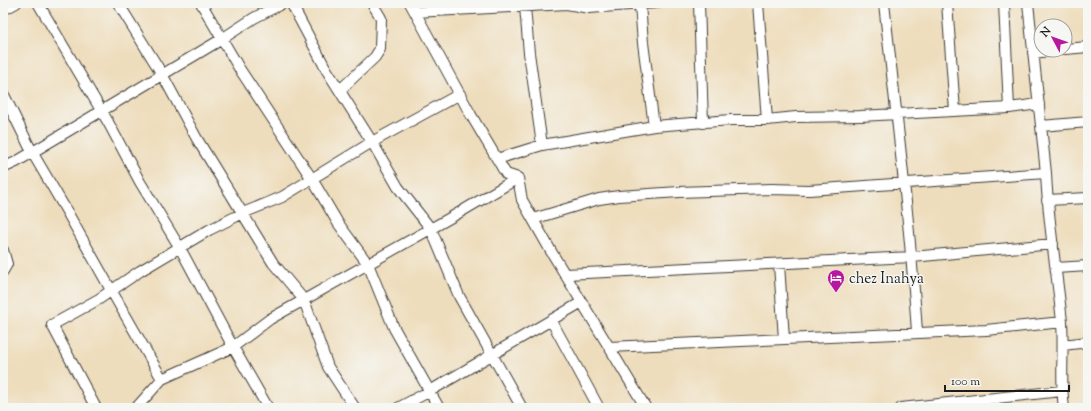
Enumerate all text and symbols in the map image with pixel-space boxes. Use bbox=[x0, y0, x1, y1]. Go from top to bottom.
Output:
north arrow bbox=[1033, 18, 1073, 58]
text: N bbox=[1037, 23, 1055, 41]
hotel icon: chez Inahya bbox=[826, 268, 846, 293]
place label: chez Inahya bbox=[849, 269, 924, 290]
scale bar bbox=[945, 367, 1069, 393]
text: 100 m bbox=[951, 373, 980, 391]

